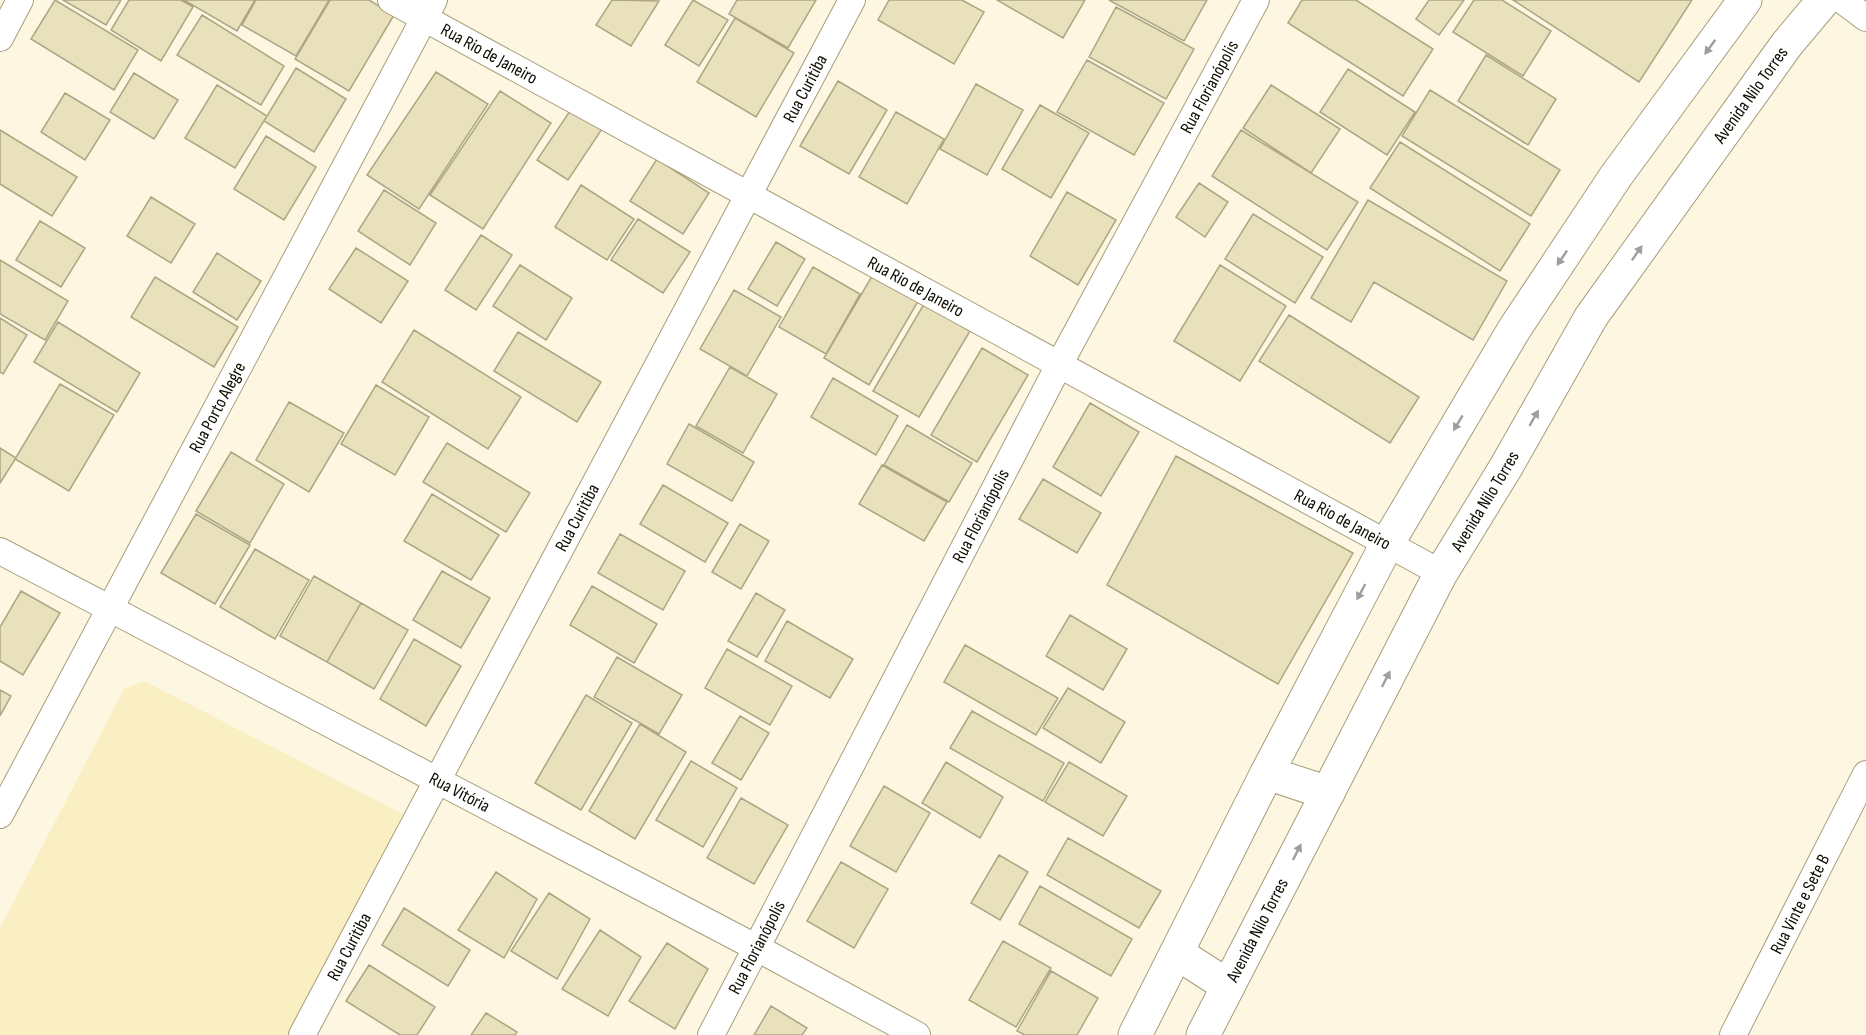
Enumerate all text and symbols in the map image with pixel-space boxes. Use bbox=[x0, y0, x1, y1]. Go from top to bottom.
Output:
street label: Rua Rio de Janeiro bbox=[437, 19, 541, 88]
street label: Rua Florianópolis bbox=[1176, 37, 1243, 137]
one-way arrow bbox=[1705, 40, 1717, 55]
street label: Avenida Nilo Torres bbox=[1708, 43, 1792, 148]
street label: Rua Curitiba bbox=[778, 51, 832, 126]
one-way arrow bbox=[1631, 245, 1643, 261]
one-way arrow bbox=[1556, 250, 1567, 266]
street label: Rua Rio de Janeiro bbox=[864, 252, 968, 321]
street label: Rua Porto Alegre bbox=[184, 358, 250, 456]
one-way arrow bbox=[1529, 409, 1539, 426]
one-way arrow bbox=[1453, 415, 1464, 431]
street label: Avenida Nilo Torres bbox=[1446, 447, 1523, 556]
street label: Rua Florianópolis bbox=[948, 466, 1014, 566]
street label: Rua Curitiba bbox=[550, 480, 604, 555]
street label: Rua Rio de Janeiro bbox=[1291, 484, 1394, 554]
one-way arrow bbox=[1356, 584, 1366, 601]
one-way arrow bbox=[1381, 670, 1391, 688]
street label: Rua Vitória bbox=[426, 768, 494, 817]
one-way arrow bbox=[1292, 844, 1302, 861]
street label: Rua Vinte e Sete B bbox=[1766, 851, 1834, 957]
street label: Avenida Nilo Torres bbox=[1221, 875, 1292, 986]
street label: Rua Florianópolis bbox=[724, 897, 790, 997]
street label: Rua Curitiba bbox=[322, 909, 376, 984]

